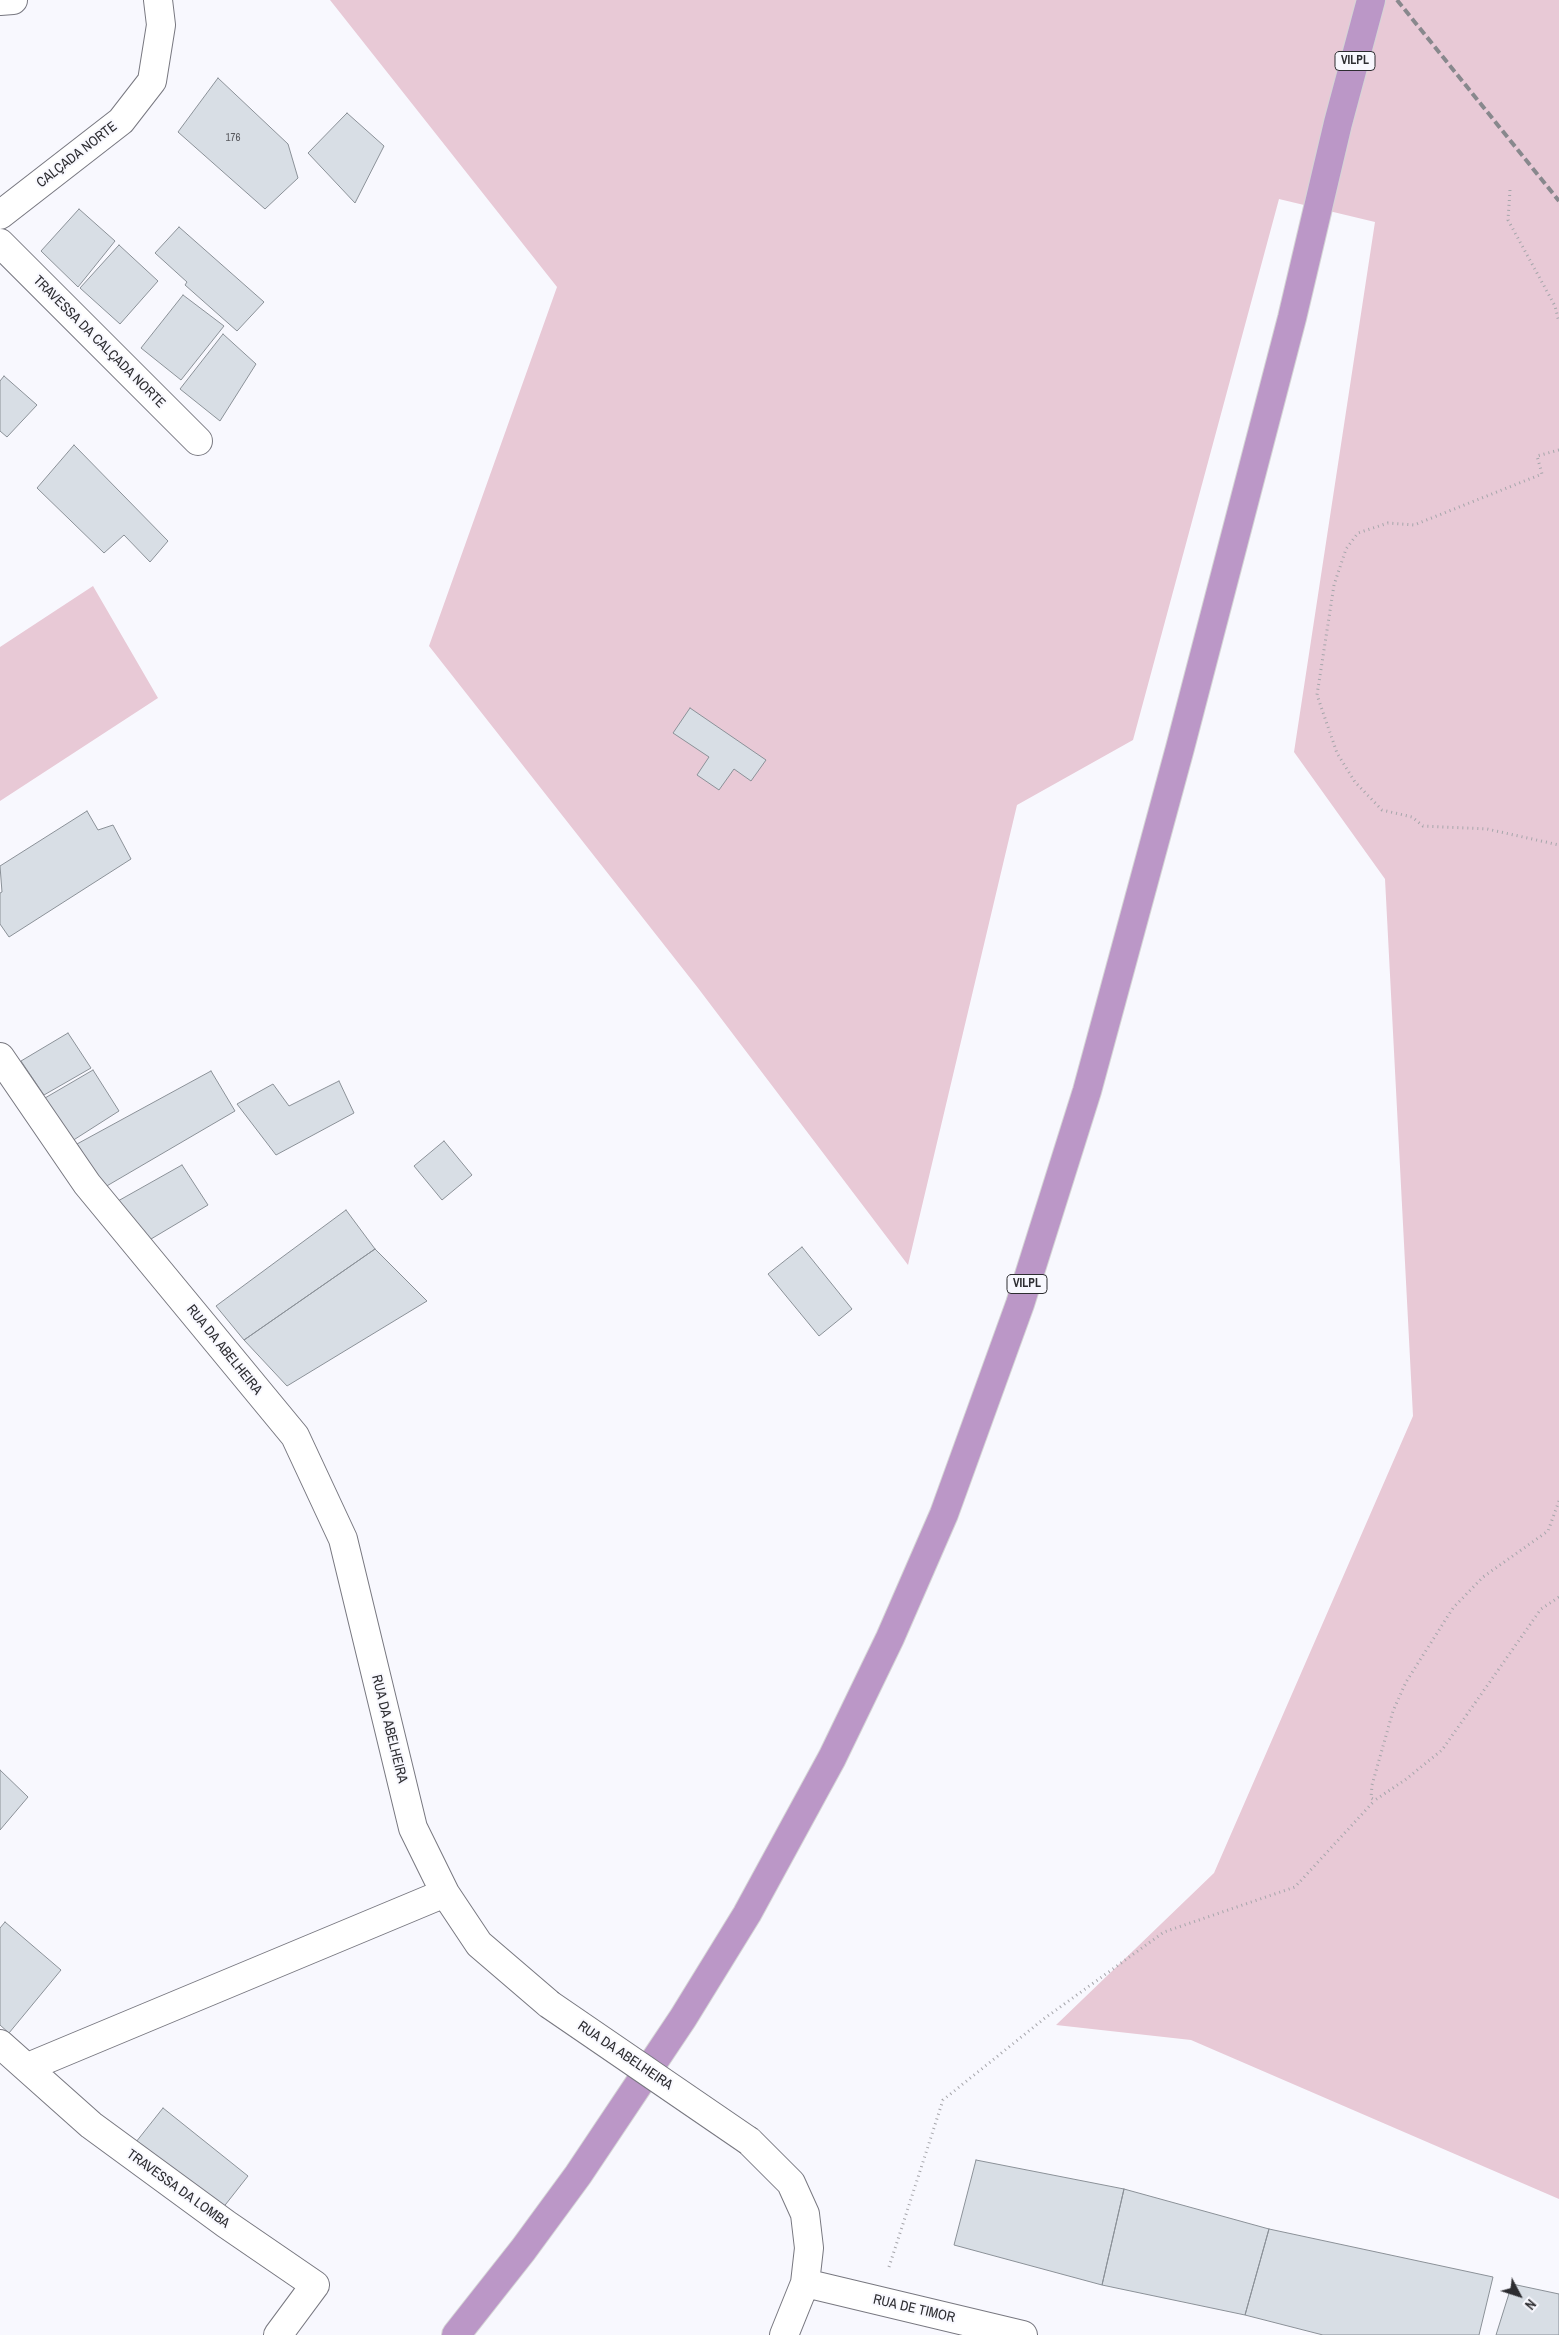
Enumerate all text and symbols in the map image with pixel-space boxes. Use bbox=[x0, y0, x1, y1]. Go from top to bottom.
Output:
road number: VILPL bbox=[1335, 51, 1375, 70]
street label: CALÇADA NORTE bbox=[33, 118, 121, 192]
house number: 176 bbox=[225, 131, 241, 145]
street label: TRAVESSA DA CALÇADA NORTE bbox=[29, 272, 169, 412]
road number: VILPL bbox=[1007, 1274, 1047, 1294]
street label: RUA DA ABELHEIRA bbox=[183, 1302, 265, 1398]
street label: RUA DA ABELHEIRA bbox=[367, 1673, 411, 1785]
street label: RUA DA ABELHEIRA bbox=[574, 2018, 676, 2094]
street label: TRAVESSA DA LOMBA bbox=[123, 2146, 233, 2232]
north arrow bbox=[1494, 2270, 1544, 2320]
street label: RUA DE TIMOR bbox=[871, 2291, 957, 2327]
text: N bbox=[1521, 2296, 1540, 2314]

